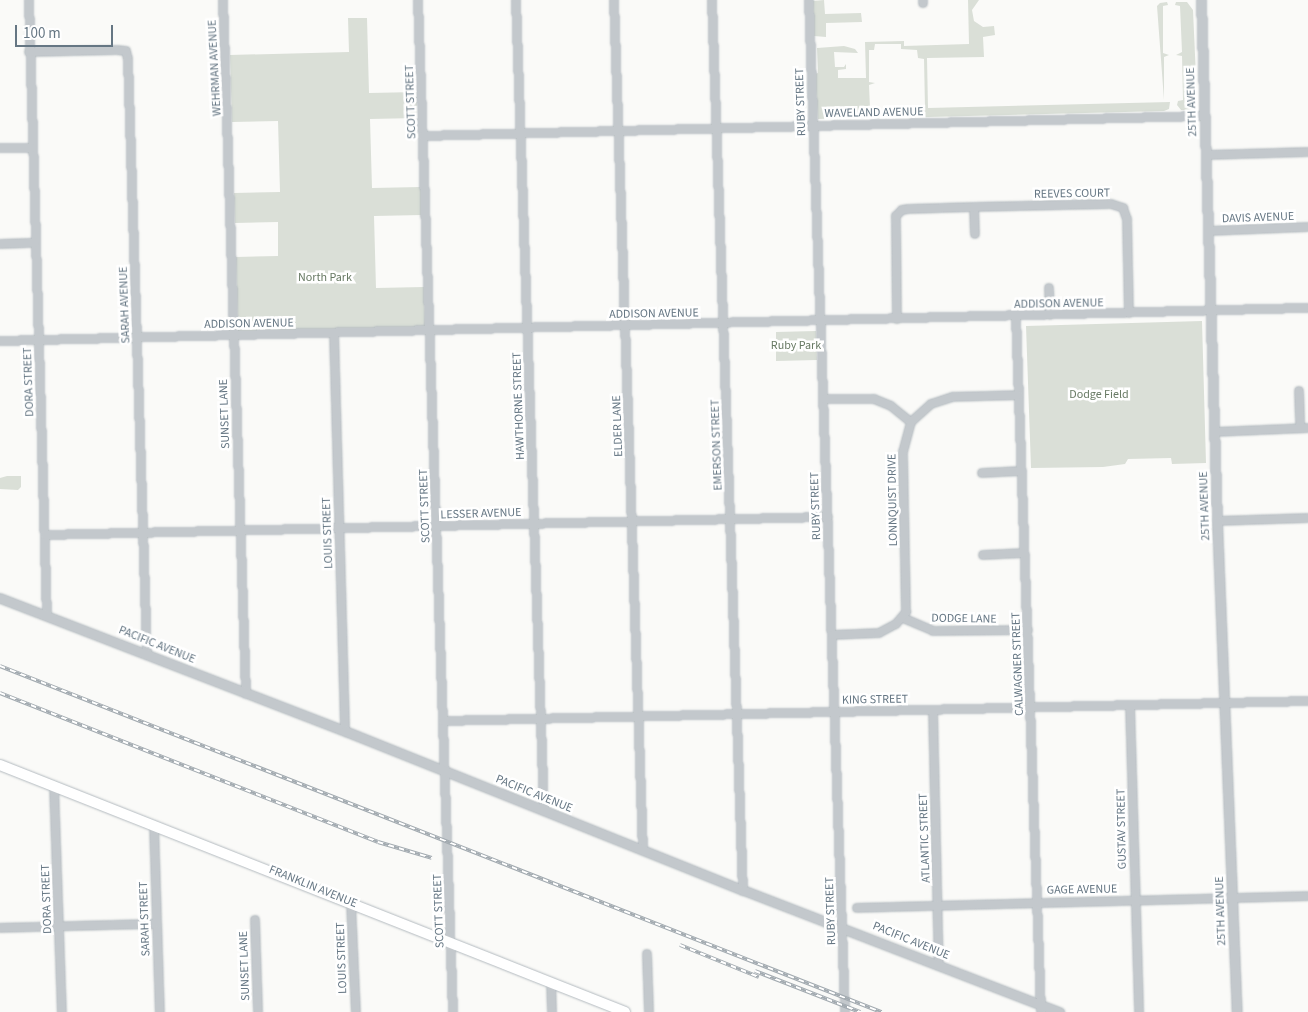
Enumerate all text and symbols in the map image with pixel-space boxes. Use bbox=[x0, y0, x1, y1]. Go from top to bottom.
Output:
scale bar bbox=[18, 15, 115, 47]
street label: WEHRMAN AVENUE bbox=[205, 19, 225, 117]
text: 100 m bbox=[23, 23, 61, 44]
street label: SCOTT STREET bbox=[403, 65, 419, 139]
street label: 25TH AVENUE bbox=[1184, 67, 1200, 137]
street label: RUBY STREET bbox=[793, 68, 809, 136]
street label: WAVELAND AVENUE bbox=[824, 105, 924, 121]
street label: REEVES COURT bbox=[1034, 186, 1110, 202]
street label: DAVIS AVENUE bbox=[1222, 210, 1294, 226]
street label: SARAH AVENUE bbox=[116, 266, 134, 344]
park label: North Park bbox=[298, 271, 352, 285]
street label: ADDISON AVENUE bbox=[1014, 296, 1104, 312]
street label: ADDISON AVENUE bbox=[609, 306, 699, 322]
street label: ADDISON AVENUE bbox=[204, 316, 294, 332]
park label: Ruby Park bbox=[771, 339, 821, 353]
street label: DORA STREET bbox=[21, 347, 37, 417]
street label: HAWTHORNE STREET bbox=[510, 352, 528, 460]
street label: SUNSET LANE bbox=[217, 379, 233, 449]
park label: Dodge Field bbox=[1069, 388, 1129, 402]
street label: ELDER LANE bbox=[610, 395, 626, 457]
street label: EMERSON STREET bbox=[708, 399, 726, 491]
street label: LONNQUIST DRIVE bbox=[885, 454, 901, 546]
street label: SCOTT STREET bbox=[417, 469, 433, 543]
street label: 25TH AVENUE bbox=[1197, 471, 1213, 541]
street label: RUBY STREET bbox=[808, 472, 824, 540]
street label: LOUIS STREET bbox=[320, 497, 336, 569]
street label: LESSER AVENUE bbox=[440, 505, 522, 523]
street label: DODGE LANE bbox=[931, 611, 997, 627]
street label: CALWAGNER STREET bbox=[1009, 612, 1027, 716]
street label: PACIFIC AVENUE bbox=[116, 623, 198, 667]
street label: KING STREET bbox=[842, 692, 908, 708]
street label: PACIFIC AVENUE bbox=[493, 772, 575, 816]
street label: GUSTAV STREET bbox=[1114, 789, 1130, 869]
street label: ATLANTIC STREET bbox=[916, 793, 934, 883]
street label: FRANKLIN AVENUE bbox=[267, 863, 359, 911]
street label: DORA STREET bbox=[39, 864, 55, 934]
street label: SCOTT STREET bbox=[431, 874, 447, 948]
street label: 25TH AVENUE bbox=[1213, 876, 1229, 946]
street label: RUBY STREET bbox=[823, 877, 839, 945]
street label: SARAH STREET bbox=[136, 881, 154, 957]
street label: GAGE AVENUE bbox=[1047, 882, 1117, 898]
street label: PACIFIC AVENUE bbox=[870, 919, 952, 963]
street label: LOUIS STREET bbox=[334, 922, 350, 994]
street label: SUNSET LANE bbox=[237, 931, 253, 1001]

